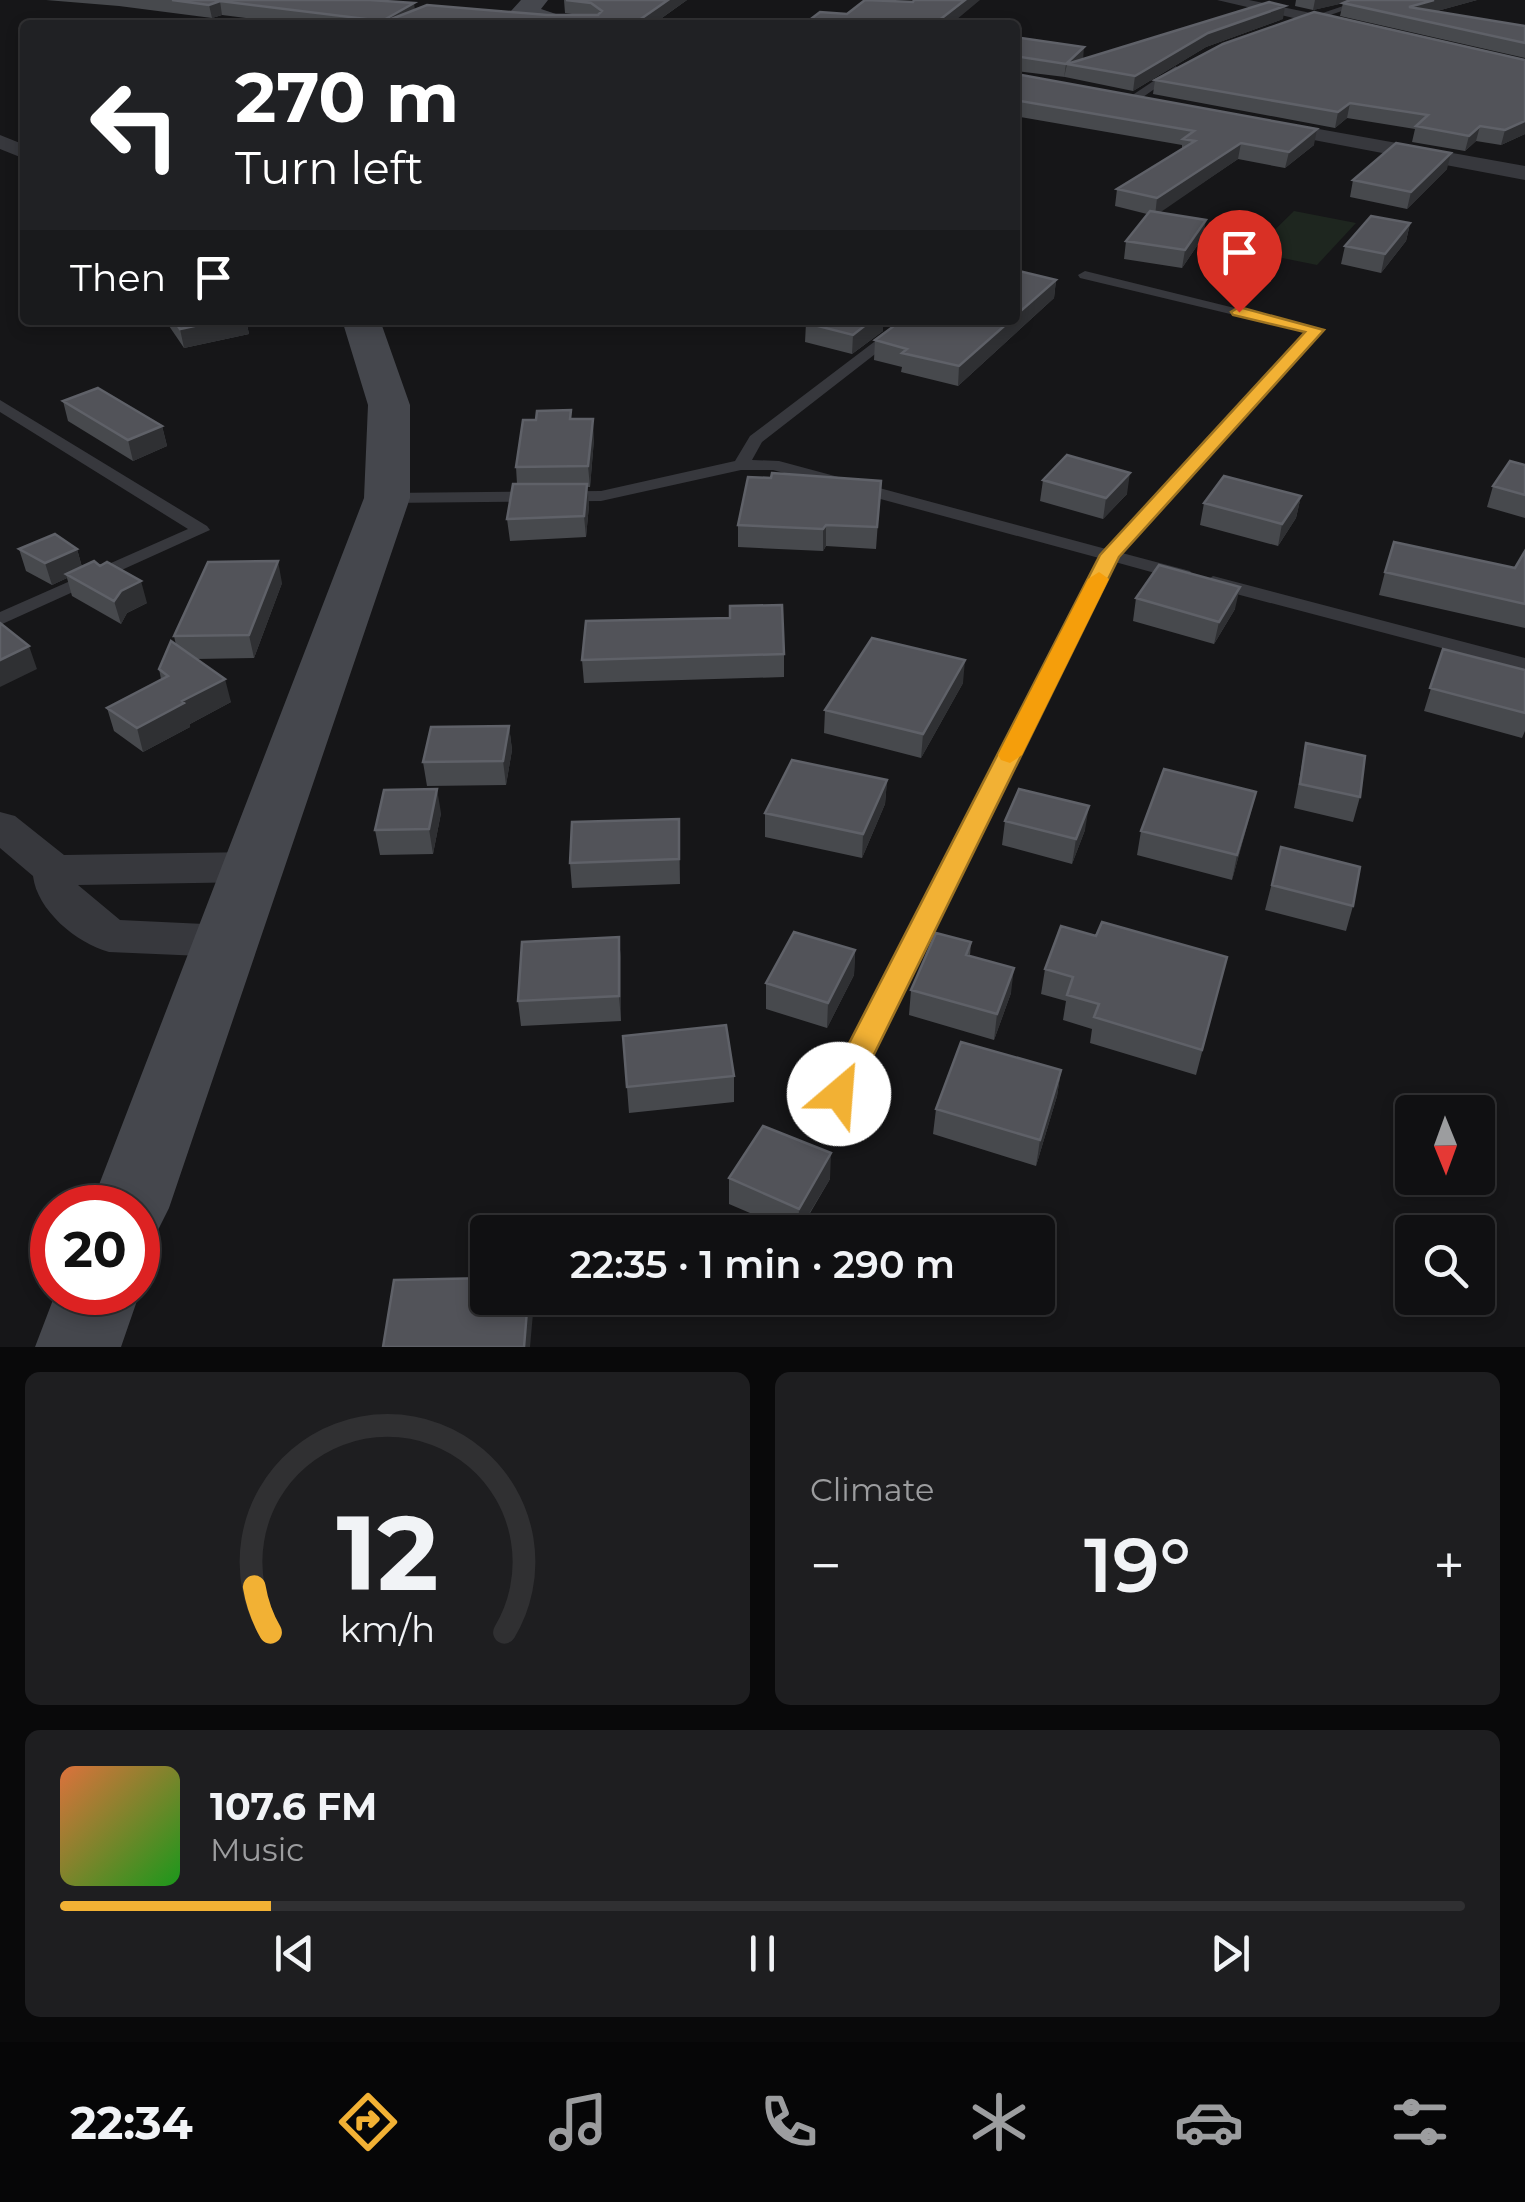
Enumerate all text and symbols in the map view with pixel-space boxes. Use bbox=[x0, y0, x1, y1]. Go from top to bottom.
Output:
text: 270 m bbox=[235, 54, 459, 140]
icon: left bbox=[70, 60, 200, 190]
text: Turn left bbox=[235, 140, 423, 195]
pin bbox=[1197, 210, 1282, 313]
icon: arrive bbox=[1212, 225, 1267, 280]
icon: arrive bbox=[186, 250, 241, 305]
text: Then bbox=[70, 254, 166, 301]
position arrow bbox=[787, 1042, 891, 1146]
north arrow bbox=[1395, 1095, 1495, 1195]
map controls bbox=[1395, 1095, 1495, 1315]
speed limit sign: 20 bbox=[30, 1185, 160, 1315]
button: search bbox=[1395, 1215, 1495, 1315]
text: 22:35 · 1 min · 290 m bbox=[570, 1241, 955, 1288]
text: Climate bbox=[810, 1470, 934, 1509]
text: 12 bbox=[336, 1489, 439, 1616]
text: 19° bbox=[1084, 1519, 1191, 1611]
text: − bbox=[810, 1532, 842, 1599]
text: + bbox=[1433, 1532, 1465, 1599]
text: km/h bbox=[340, 1607, 435, 1651]
text: 107.6 FM bbox=[210, 1783, 377, 1830]
text: Music bbox=[210, 1830, 304, 1869]
icon: previous bbox=[267, 1926, 322, 1981]
icon: pause bbox=[735, 1926, 790, 1981]
icon: next bbox=[1203, 1926, 1258, 1981]
icon: directions bbox=[333, 2087, 403, 2157]
icon: music bbox=[543, 2087, 613, 2157]
icon: phone bbox=[754, 2087, 824, 2157]
icon: climate bbox=[964, 2087, 1034, 2157]
icon: car bbox=[1174, 2087, 1244, 2157]
icon: filters bbox=[1385, 2087, 1455, 2157]
text: 22:34 bbox=[70, 2095, 193, 2150]

